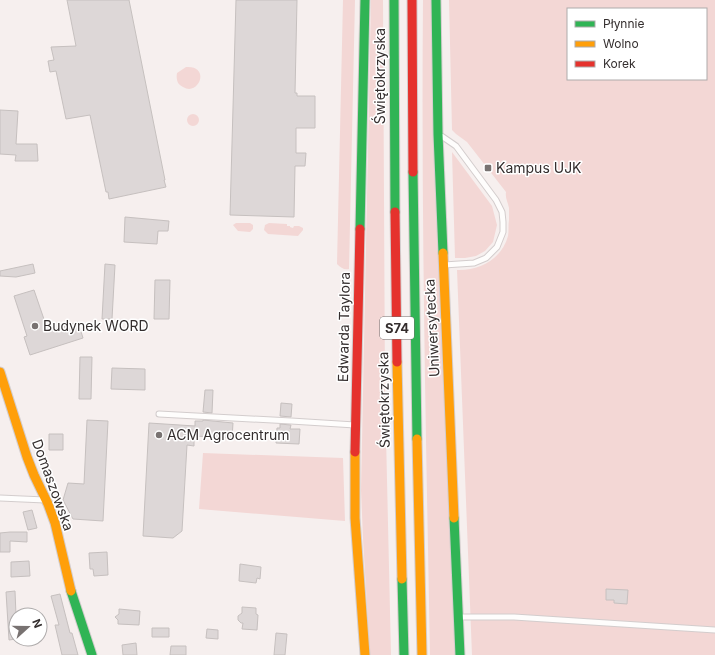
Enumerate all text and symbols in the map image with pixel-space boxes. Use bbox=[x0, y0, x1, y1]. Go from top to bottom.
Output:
legend bbox=[567, 8, 707, 80]
text: Płynnie bbox=[603, 16, 644, 31]
street label: Świętokrzyska bbox=[371, 28, 388, 124]
text: Wolno bbox=[603, 36, 639, 51]
text: Korek bbox=[603, 56, 636, 71]
place label: Kampus UJK bbox=[496, 159, 582, 176]
marker: Kampus UJK bbox=[483, 163, 493, 173]
street label: Edwarda Taylora bbox=[334, 272, 353, 382]
street label: Uniwersytecka bbox=[420, 278, 443, 378]
place label: Budynek WORD bbox=[43, 317, 149, 334]
road number: S74 bbox=[380, 317, 414, 339]
marker: Budynek WORD bbox=[30, 321, 40, 331]
street label: Świętokrzyska bbox=[374, 352, 393, 448]
place label: ACM Agrocentrum bbox=[167, 426, 290, 443]
marker: ACM Agrocentrum bbox=[154, 430, 164, 440]
street label: Domaszowska bbox=[29, 437, 78, 533]
north arrow bbox=[8, 607, 48, 647]
text: N bbox=[29, 617, 45, 630]

